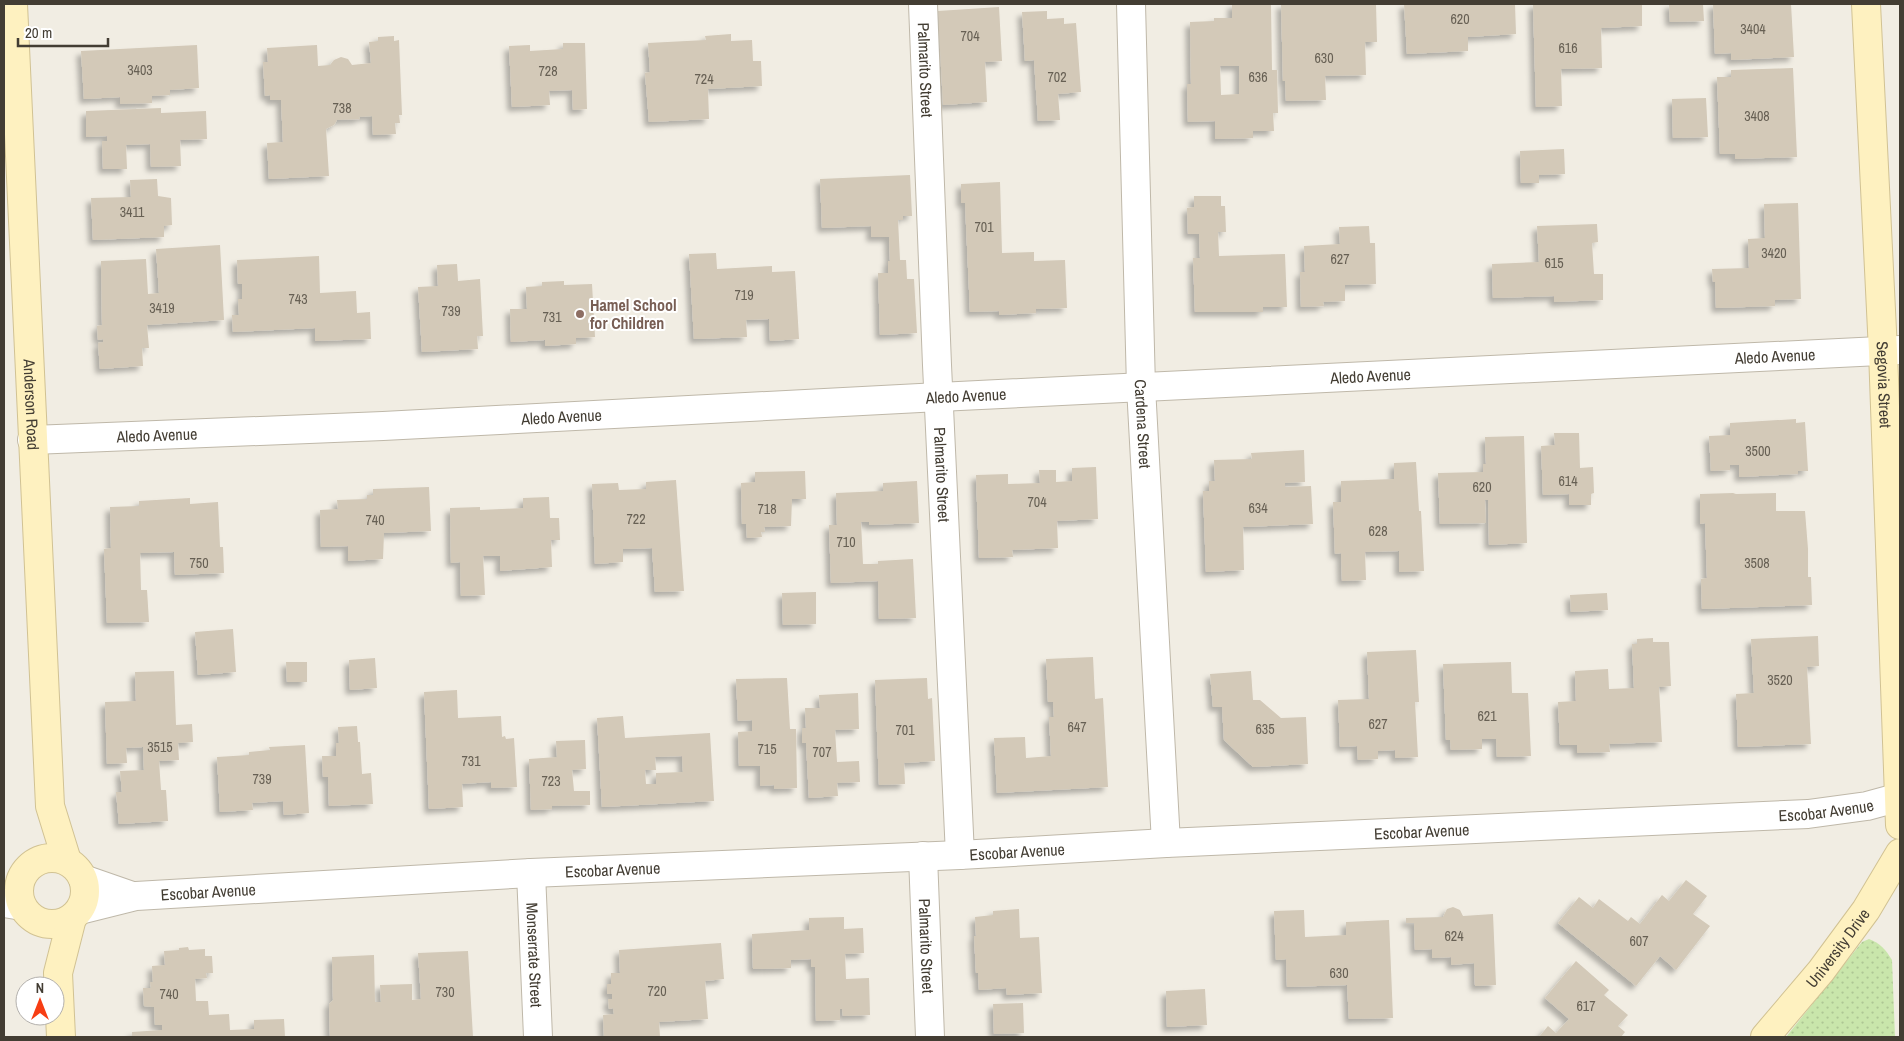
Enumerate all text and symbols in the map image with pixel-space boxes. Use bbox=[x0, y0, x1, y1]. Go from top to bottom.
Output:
house number: 620 bbox=[1450, 10, 1470, 28]
scale bar bbox=[18, 15, 108, 47]
house number: 3404 bbox=[1740, 20, 1766, 38]
text: 20 m bbox=[25, 22, 52, 43]
street label: Palmarito Street bbox=[913, 22, 938, 118]
house number: 704 bbox=[960, 27, 980, 45]
house number: 616 bbox=[1558, 39, 1578, 57]
house number: 630 bbox=[1314, 49, 1334, 67]
house number: 3403 bbox=[127, 61, 153, 79]
house number: 728 bbox=[538, 62, 558, 80]
house number: 702 bbox=[1047, 68, 1067, 86]
house number: 636 bbox=[1248, 68, 1268, 86]
house number: 724 bbox=[694, 70, 714, 88]
house number: 738 bbox=[332, 99, 352, 117]
house number: 3408 bbox=[1744, 107, 1770, 125]
house number: 3411 bbox=[120, 203, 145, 221]
house number: 701 bbox=[974, 218, 994, 236]
house number: 3420 bbox=[1761, 244, 1787, 262]
house number: 627 bbox=[1330, 250, 1350, 268]
house number: 615 bbox=[1544, 254, 1564, 272]
house number: 719 bbox=[734, 286, 754, 304]
house number: 743 bbox=[288, 290, 308, 308]
place label: Hamel School for Children bbox=[590, 294, 677, 334]
house number: 3419 bbox=[149, 299, 175, 317]
house number: 739 bbox=[441, 302, 461, 320]
house number: 731 bbox=[542, 308, 562, 326]
marker: Hamel School for Children bbox=[574, 308, 586, 320]
street label: Segovia Street bbox=[1872, 341, 1897, 429]
street label: Aledo Avenue bbox=[1733, 343, 1816, 369]
street label: Anderson Road bbox=[18, 358, 45, 451]
street label: Aledo Avenue bbox=[1329, 363, 1411, 389]
street label: Cardena Street bbox=[1130, 379, 1156, 469]
street label: Aledo Avenue bbox=[924, 383, 1007, 409]
street label: Aledo Avenue bbox=[520, 404, 602, 430]
street label: Aledo Avenue bbox=[115, 422, 198, 448]
street label: Palmarito Street bbox=[929, 427, 955, 523]
house number: 3500 bbox=[1745, 442, 1771, 460]
house number: 614 bbox=[1558, 472, 1578, 490]
house number: 620 bbox=[1472, 478, 1492, 496]
house number: 704 bbox=[1027, 493, 1047, 511]
house number: 634 bbox=[1248, 499, 1268, 517]
house number: 718 bbox=[757, 500, 777, 518]
house number: 722 bbox=[626, 510, 646, 528]
house number: 740 bbox=[365, 511, 385, 529]
house number: 628 bbox=[1368, 522, 1388, 540]
house number: 710 bbox=[836, 533, 856, 551]
house number: 750 bbox=[189, 554, 209, 572]
house number: 3508 bbox=[1744, 554, 1770, 572]
house number: 3520 bbox=[1767, 671, 1793, 689]
house number: 621 bbox=[1477, 707, 1497, 725]
house number: 627 bbox=[1368, 715, 1388, 733]
house number: 647 bbox=[1067, 718, 1087, 736]
house number: 635 bbox=[1255, 720, 1275, 738]
house number: 701 bbox=[895, 721, 915, 739]
house number: 3515 bbox=[147, 738, 173, 756]
house number: 715 bbox=[757, 740, 777, 758]
house number: 707 bbox=[812, 743, 832, 761]
house number: 731 bbox=[461, 752, 481, 770]
house number: 739 bbox=[252, 770, 272, 788]
house number: 723 bbox=[541, 772, 561, 790]
street label: Escobar Avenue bbox=[1778, 794, 1876, 826]
street label: Escobar Avenue bbox=[1373, 818, 1470, 845]
street label: Escobar Avenue bbox=[969, 838, 1065, 865]
street label: Escobar Avenue bbox=[564, 857, 661, 883]
street label: Escobar Avenue bbox=[160, 878, 256, 906]
street label: Palmarito Street bbox=[914, 898, 939, 994]
street label: Monserrate Street bbox=[521, 902, 548, 1008]
street label: University Drive bbox=[1801, 904, 1875, 992]
house number: 624 bbox=[1444, 927, 1464, 945]
house number: 607 bbox=[1629, 932, 1649, 950]
house number: 630 bbox=[1329, 964, 1349, 982]
north arrow bbox=[15, 976, 65, 1026]
text: N bbox=[36, 979, 44, 997]
house number: 720 bbox=[647, 982, 667, 1000]
house number: 730 bbox=[435, 983, 455, 1001]
house number: 740 bbox=[159, 985, 179, 1003]
house number: 617 bbox=[1576, 997, 1596, 1015]

